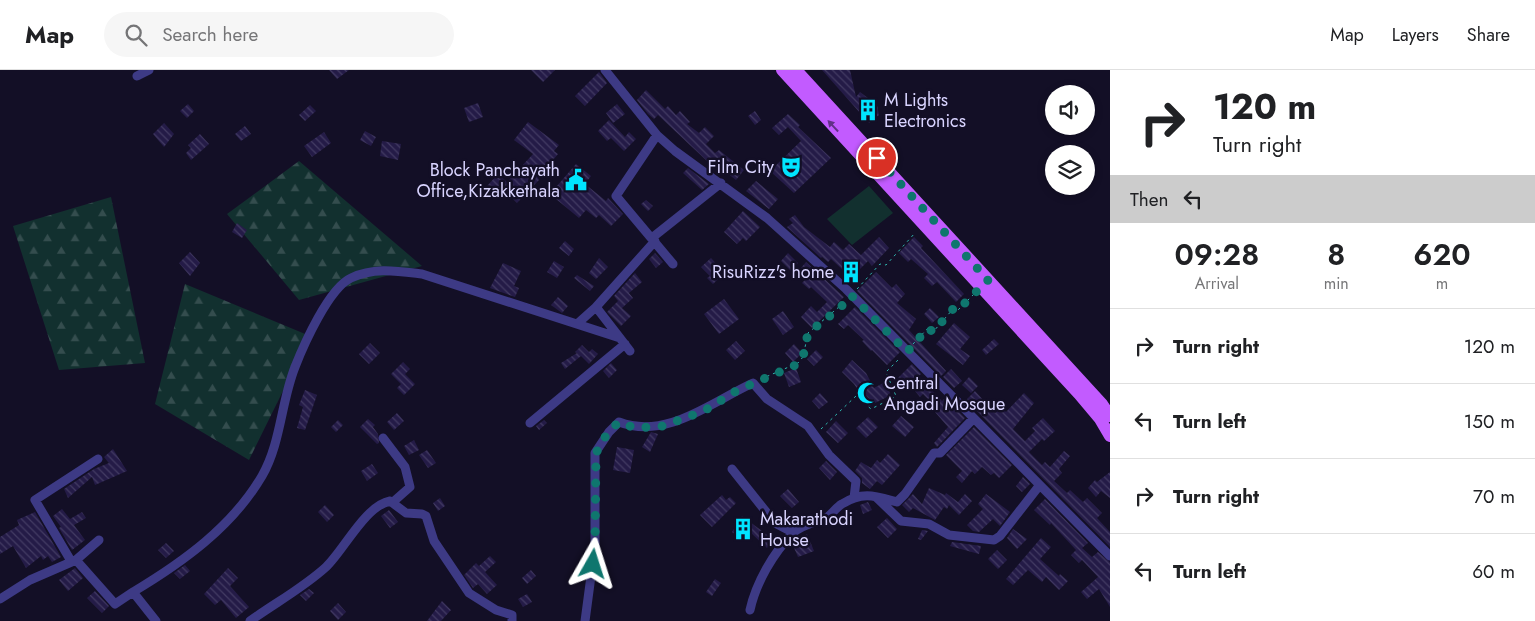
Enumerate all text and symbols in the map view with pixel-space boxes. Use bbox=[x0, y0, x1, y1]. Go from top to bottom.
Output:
search box bbox=[104, 12, 454, 57]
text: Map bbox=[25, 17, 74, 52]
icon: search bbox=[122, 21, 150, 49]
text: Search here bbox=[162, 21, 258, 48]
text: Map bbox=[1330, 22, 1364, 48]
text: Layers bbox=[1392, 22, 1439, 48]
text: Share bbox=[1467, 22, 1510, 48]
text: 120 m bbox=[1213, 82, 1316, 132]
map controls bbox=[1045, 85, 1095, 195]
button: sound bbox=[1045, 85, 1095, 135]
place label: M Lights Electronics bbox=[884, 87, 966, 134]
icon: right bbox=[1130, 90, 1195, 155]
building icon: M Lights Electronics bbox=[855, 97, 881, 123]
one-way arrow bbox=[827, 120, 839, 132]
text: Turn right bbox=[1213, 128, 1301, 160]
pin bbox=[856, 137, 898, 179]
icon: arrive bbox=[863, 144, 891, 172]
button: layers bbox=[1045, 145, 1095, 195]
place label: Film City bbox=[707, 154, 774, 180]
theatre icon: Film City bbox=[778, 154, 804, 180]
place label: Block Panchayath Office,Kizakkethala bbox=[416, 157, 560, 204]
public building icon: Block Panchayath Office,Kizakkethala bbox=[563, 167, 589, 193]
icon: left bbox=[1179, 185, 1207, 213]
text: Then bbox=[1130, 186, 1169, 213]
text: 09:28 bbox=[1174, 233, 1259, 276]
text: 8 bbox=[1327, 233, 1345, 276]
text: 620 bbox=[1413, 233, 1471, 276]
place label: RisuRizz's home bbox=[712, 259, 834, 285]
building icon: RisuRizz's home bbox=[838, 259, 864, 285]
text: Arrival bbox=[1195, 272, 1239, 295]
text: min bbox=[1324, 272, 1349, 295]
text: m bbox=[1436, 272, 1448, 295]
icon: right bbox=[1130, 332, 1158, 360]
text: Turn right bbox=[1173, 333, 1259, 360]
text: 120 m bbox=[1464, 333, 1515, 360]
place label: Central Angadi Mosque bbox=[884, 370, 1005, 417]
mosque icon: Central Angadi Mosque bbox=[855, 380, 881, 406]
icon: left bbox=[1130, 407, 1158, 435]
text: Turn left bbox=[1173, 408, 1246, 435]
text: 150 m bbox=[1464, 408, 1515, 435]
icon: right bbox=[1130, 482, 1158, 510]
text: Turn right bbox=[1173, 483, 1259, 510]
text: 70 m bbox=[1473, 483, 1515, 510]
place label: Makarathodi House bbox=[760, 506, 853, 553]
building icon: Makarathodi House bbox=[730, 516, 756, 542]
position arrow bbox=[566, 537, 618, 589]
icon: left bbox=[1130, 557, 1158, 585]
text: Turn left bbox=[1173, 558, 1246, 585]
text: 60 m bbox=[1472, 558, 1515, 585]

